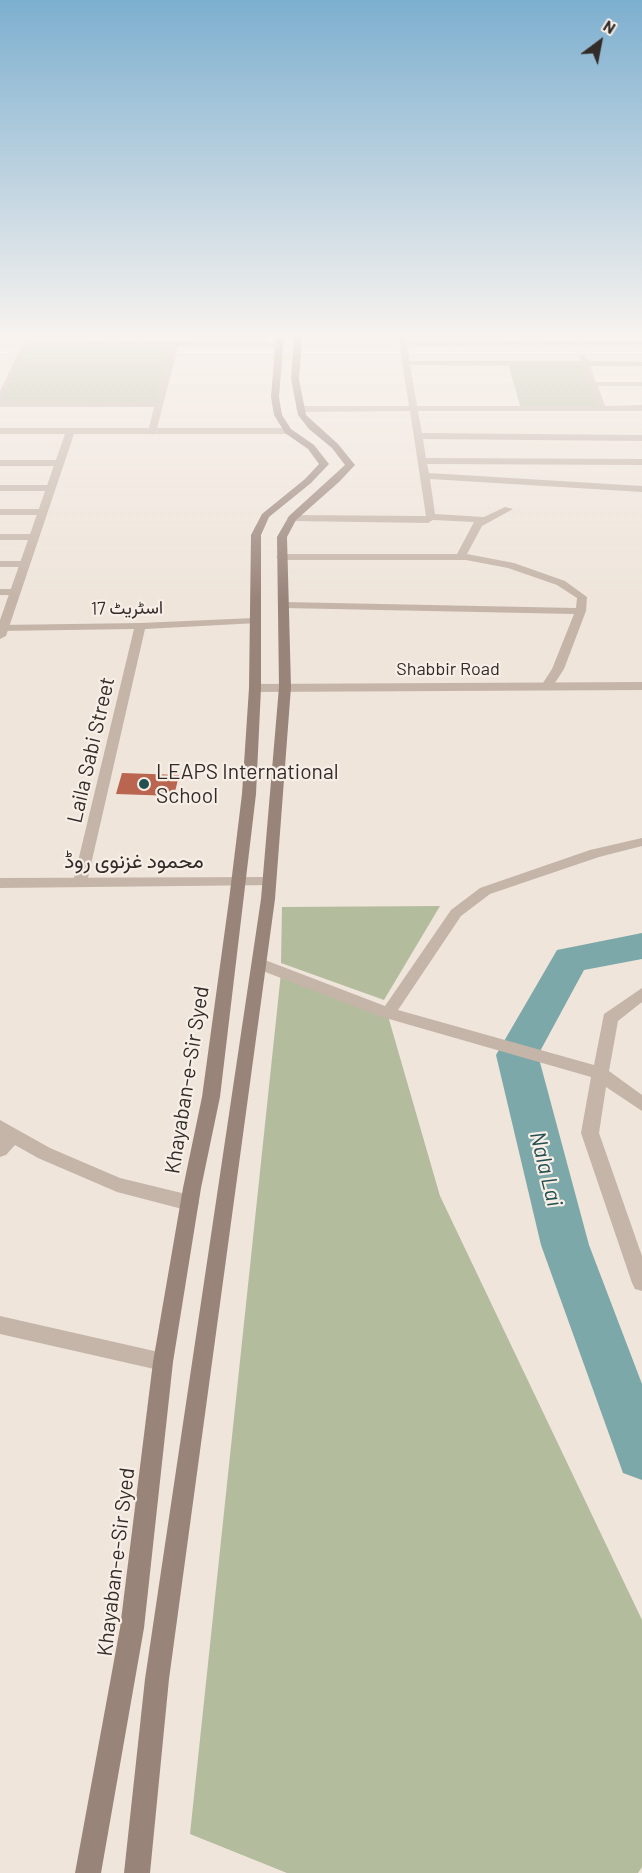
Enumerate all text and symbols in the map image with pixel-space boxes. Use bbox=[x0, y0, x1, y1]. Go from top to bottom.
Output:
north arrow bbox=[570, 12, 630, 72]
text: N bbox=[600, 15, 619, 37]
street label: اسٹریٹ 17 bbox=[91, 597, 163, 619]
street label: Shabbir Road bbox=[396, 658, 500, 680]
street label: Laila Sabi Street bbox=[62, 675, 120, 825]
place label: LEAPS International School bbox=[156, 759, 338, 809]
marker: LEAPS International School bbox=[137, 777, 151, 791]
street label: محمود غزنوی روڈ bbox=[64, 848, 204, 874]
street label: Khayaban-e-Sir Syed bbox=[160, 984, 214, 1176]
water label: Nala Lai bbox=[524, 1129, 568, 1209]
street label: Khayaban-e-Sir Syed bbox=[92, 1466, 140, 1658]

